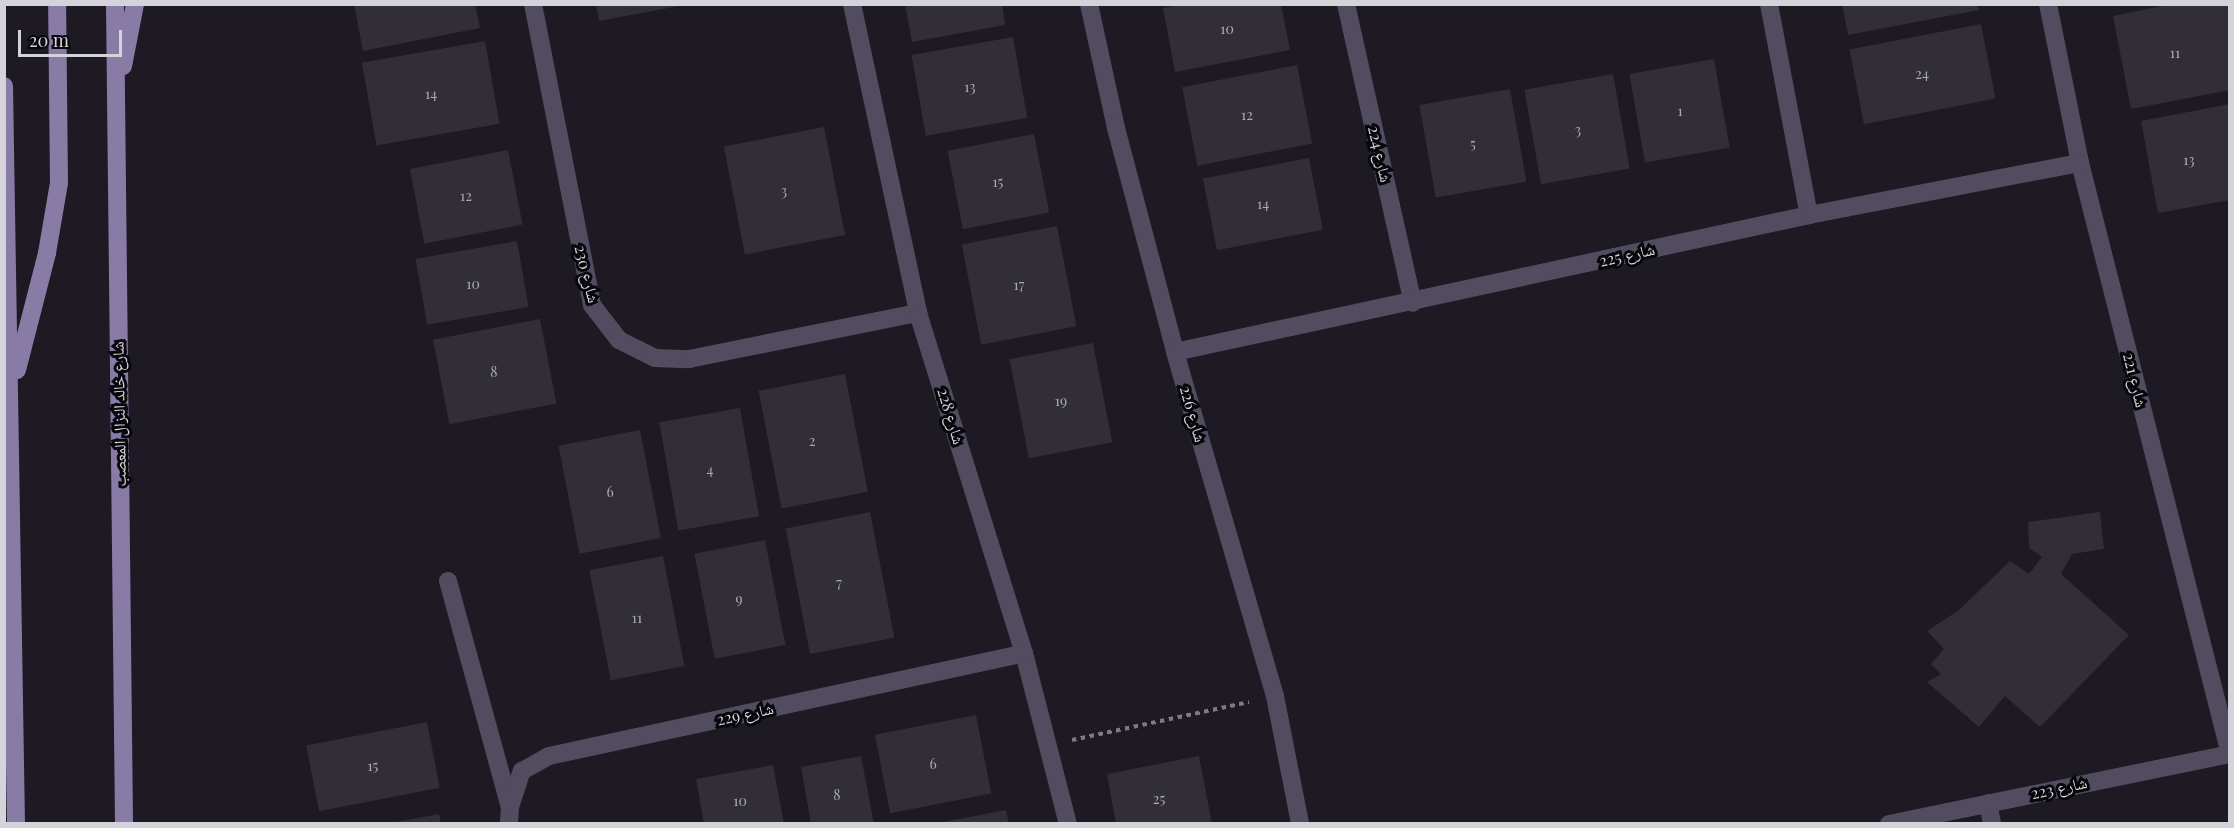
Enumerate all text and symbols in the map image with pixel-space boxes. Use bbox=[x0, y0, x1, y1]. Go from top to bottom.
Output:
scale bar bbox=[21, 18, 124, 56]
house number: 10 bbox=[1220, 21, 1234, 37]
text: 20 m bbox=[29, 28, 69, 52]
house number: 11 bbox=[2170, 45, 2180, 61]
house number: 24 bbox=[1915, 66, 1929, 82]
house number: 13 bbox=[964, 79, 976, 95]
house number: 14 bbox=[425, 86, 437, 102]
house number: 1 bbox=[1677, 103, 1683, 119]
house number: 12 bbox=[1241, 107, 1253, 123]
house number: 3 bbox=[1575, 122, 1581, 138]
street label: شارع 224 bbox=[1364, 124, 1396, 184]
house number: 5 bbox=[1470, 136, 1476, 152]
house number: 13 bbox=[2183, 152, 2195, 168]
house number: 15 bbox=[993, 174, 1003, 190]
house number: 3 bbox=[781, 183, 787, 199]
house number: 12 bbox=[460, 188, 472, 204]
house number: 14 bbox=[1257, 196, 1269, 212]
street label: شارع 225 bbox=[1597, 239, 1657, 271]
street label: شارع 230 bbox=[571, 243, 603, 305]
house number: 10 bbox=[466, 276, 480, 292]
house number: 17 bbox=[1014, 277, 1024, 293]
street label: شارع خالد النزال المعصب bbox=[108, 341, 130, 487]
street label: شارع 221 bbox=[2119, 351, 2151, 409]
house number: 8 bbox=[490, 364, 498, 380]
street label: شارع 226 bbox=[1176, 383, 1210, 445]
street label: شارع 228 bbox=[933, 385, 969, 447]
house number: 19 bbox=[1055, 393, 1067, 409]
house number: 2 bbox=[809, 433, 815, 449]
house number: 4 bbox=[707, 462, 713, 478]
house number: 6 bbox=[606, 484, 614, 500]
house number: 7 bbox=[836, 575, 842, 591]
house number: 9 bbox=[735, 591, 743, 607]
house number: 11 bbox=[632, 610, 642, 626]
street label: شارع 229 bbox=[715, 699, 775, 729]
house number: 6 bbox=[929, 756, 937, 772]
house number: 15 bbox=[368, 758, 378, 774]
street label: شارع 223 bbox=[2029, 773, 2089, 803]
house number: 8 bbox=[833, 787, 841, 803]
house number: 25 bbox=[1153, 791, 1165, 807]
house number: 10 bbox=[733, 793, 747, 809]

